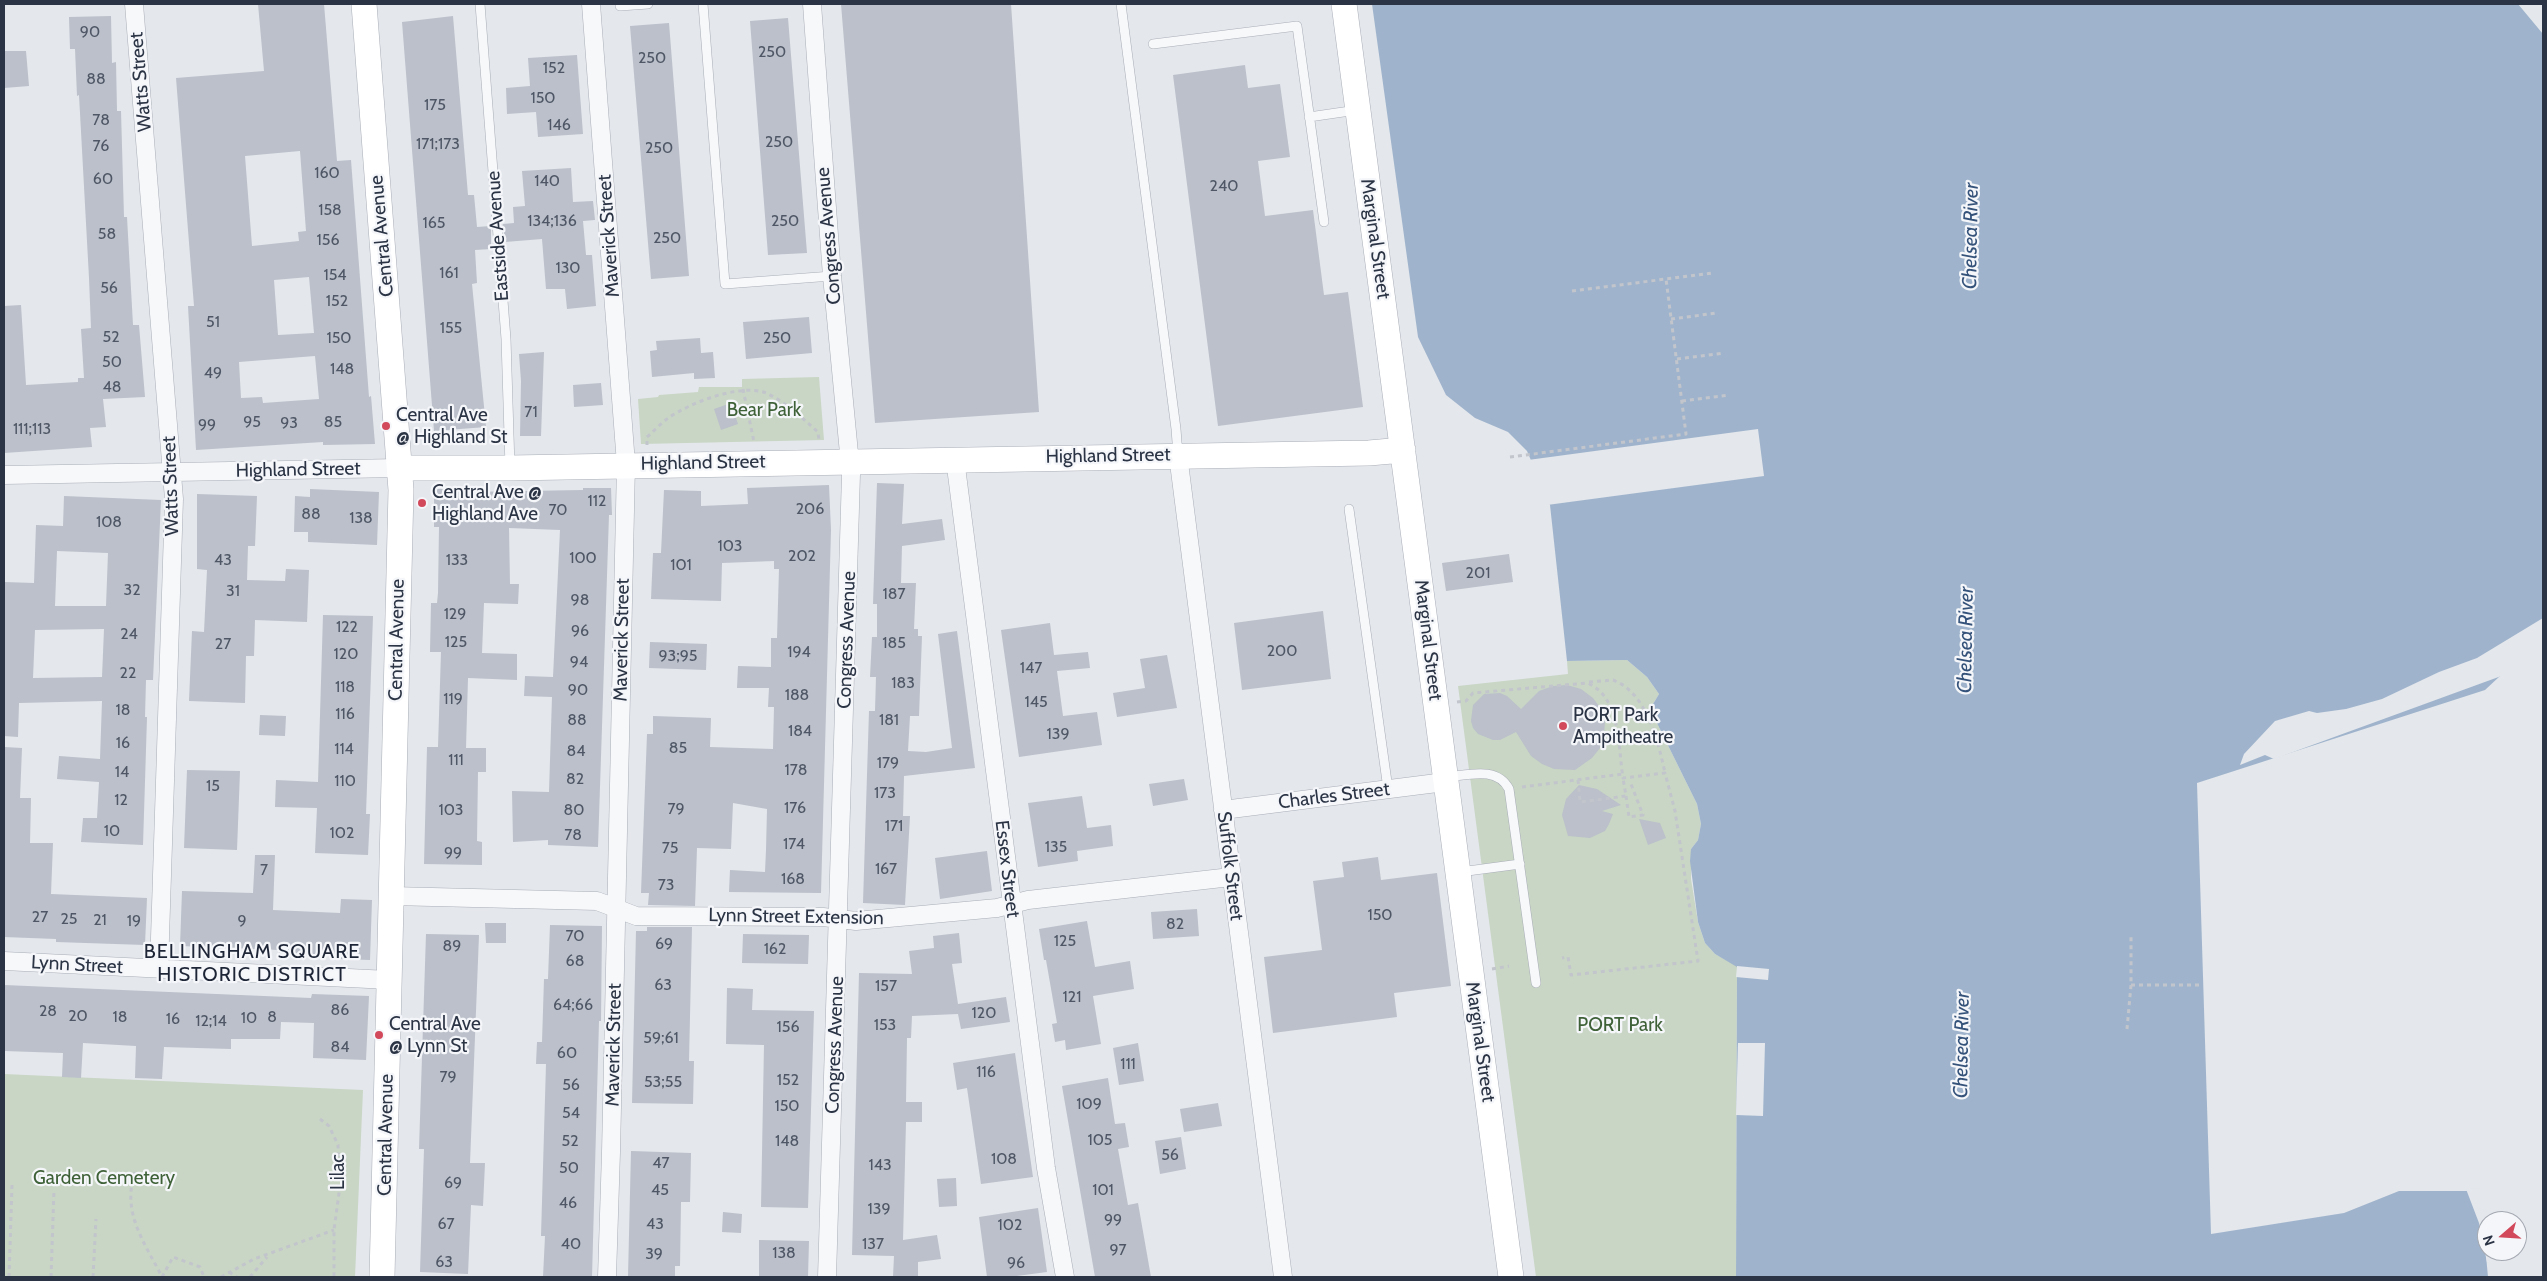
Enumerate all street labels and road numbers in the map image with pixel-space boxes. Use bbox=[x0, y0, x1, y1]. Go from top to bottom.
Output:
street label: Watts Street bbox=[125, 31, 157, 133]
street label: Congress Avenue bbox=[812, 166, 846, 306]
street label: Eastside Avenue bbox=[482, 170, 514, 302]
street label: Central Avenue bbox=[365, 174, 399, 298]
street label: Maverick Street bbox=[593, 174, 625, 298]
street label: Marginal Street bbox=[1355, 177, 1395, 301]
street label: Watts Street bbox=[158, 436, 184, 536]
street label: Highland Street bbox=[1045, 444, 1171, 468]
street label: Highland Street bbox=[640, 451, 766, 475]
street label: Highland Street bbox=[235, 458, 361, 482]
street label: Congress Avenue bbox=[833, 571, 861, 709]
street label: Maverick Street bbox=[610, 578, 634, 702]
street label: Marginal Street bbox=[1409, 578, 1447, 702]
street label: Central Avenue bbox=[385, 579, 409, 701]
street label: Charles Street bbox=[1277, 778, 1391, 814]
street label: Suffolk Street bbox=[1212, 810, 1248, 922]
street label: Essex Street bbox=[990, 819, 1024, 919]
street label: Lynn Street Extension bbox=[708, 904, 884, 930]
street label: Lynn Street bbox=[30, 951, 124, 979]
street label: Congress Avenue bbox=[821, 976, 849, 1114]
street label: Marginal Street bbox=[1460, 980, 1500, 1104]
street label: Maverick Street bbox=[602, 983, 626, 1107]
street label: Central Avenue bbox=[374, 1074, 398, 1196]
street label: Lilac bbox=[327, 1154, 349, 1190]

